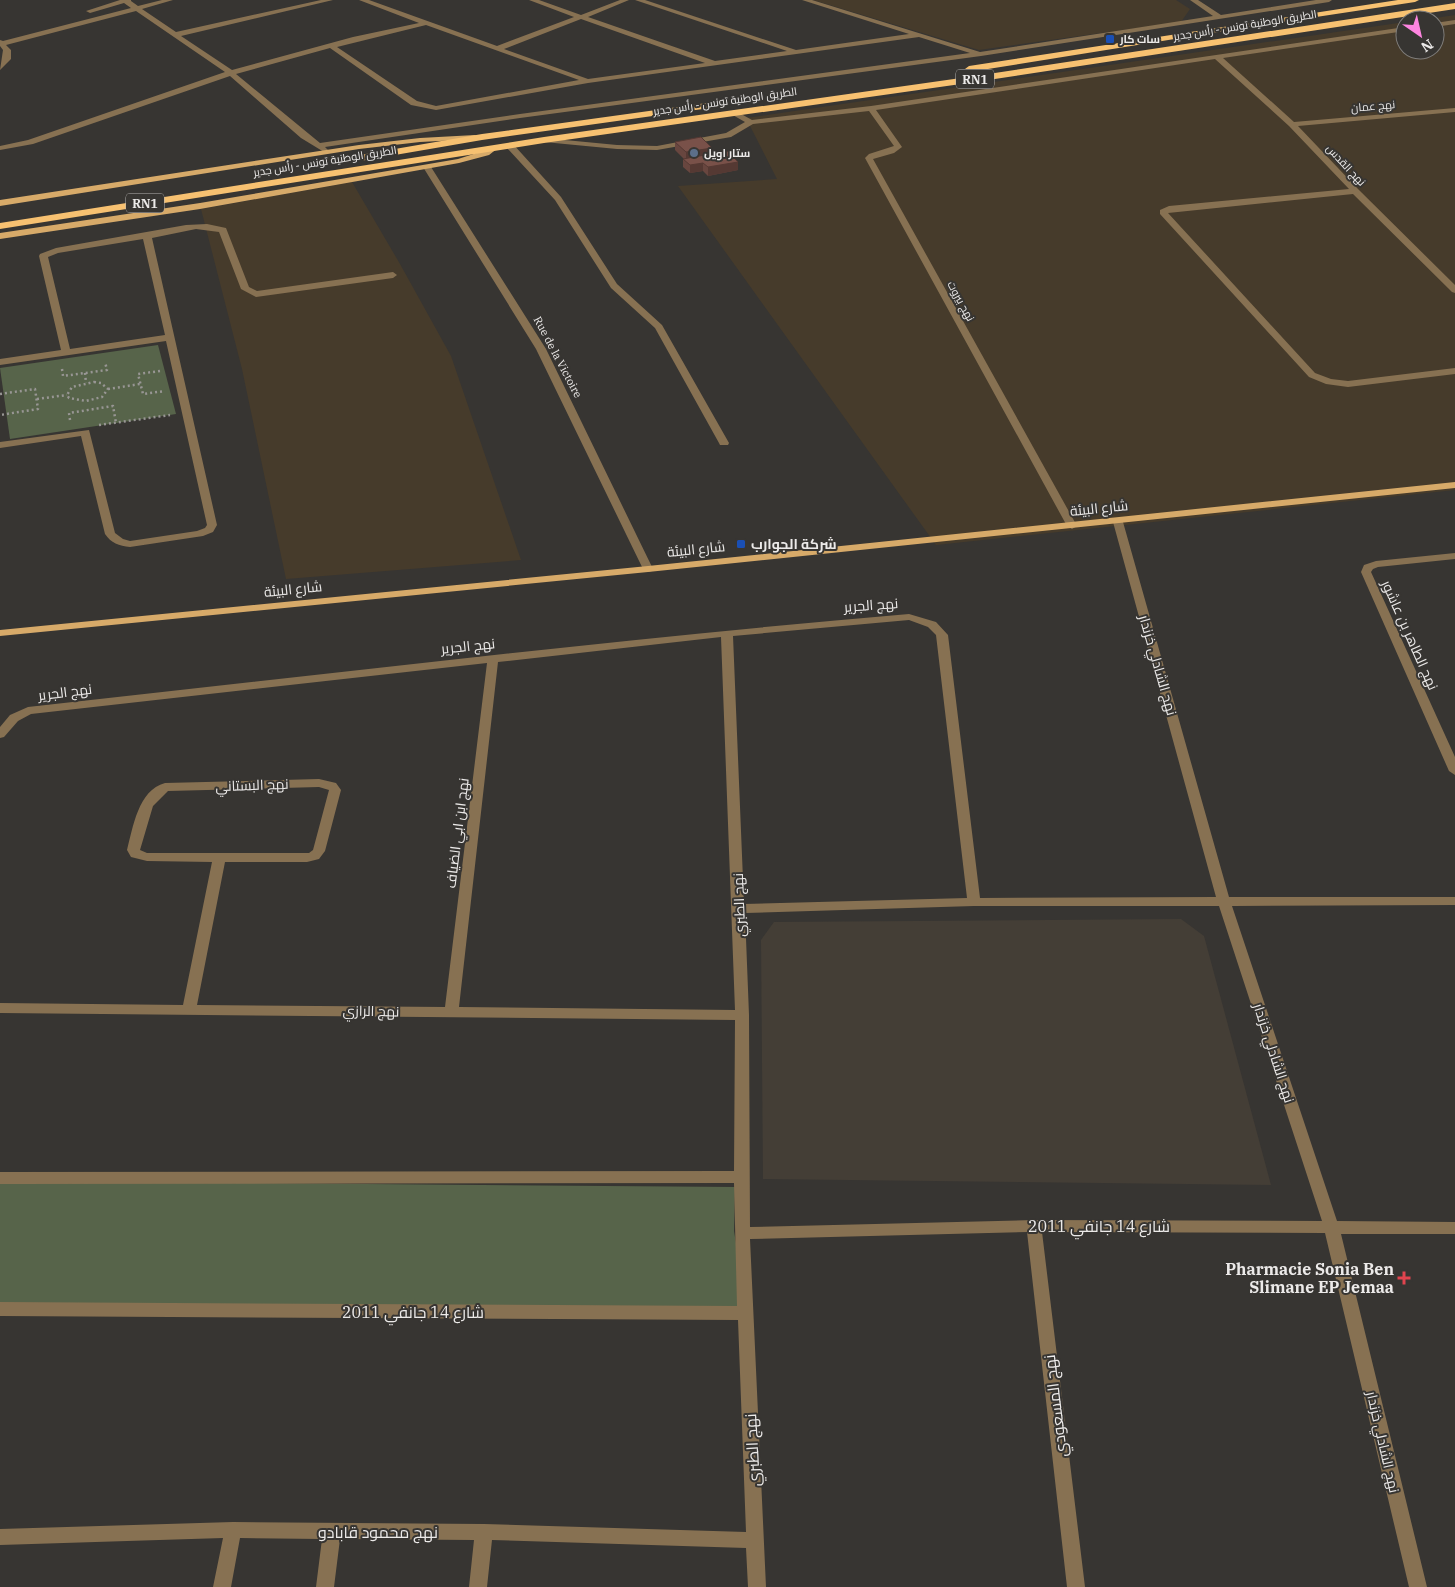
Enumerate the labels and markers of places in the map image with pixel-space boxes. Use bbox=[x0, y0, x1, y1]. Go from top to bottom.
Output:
place label: سات كار bbox=[1119, 32, 1160, 46]
marker: سات كار bbox=[1104, 33, 1116, 45]
place label: ستار اويل bbox=[704, 146, 750, 161]
marker: ستار اويل bbox=[688, 147, 700, 159]
place label: شركة الجوارب bbox=[751, 535, 837, 553]
marker: شركة الجوارب bbox=[735, 538, 747, 550]
place label: Pharmacie Sonia Ben Slimane EP Jemaa bbox=[1225, 1259, 1394, 1297]
marker: Pharmacie Sonia Ben Slimane EP Jemaa bbox=[1398, 1272, 1410, 1284]

